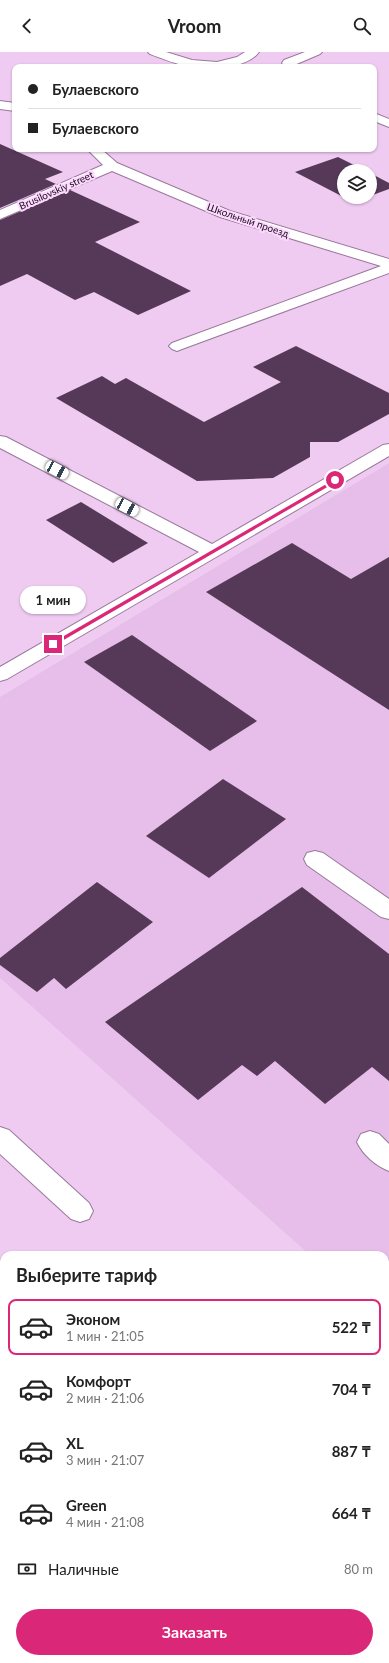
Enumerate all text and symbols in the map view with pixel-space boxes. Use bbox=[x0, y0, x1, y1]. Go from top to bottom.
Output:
icon: back bbox=[16, 15, 38, 37]
text: Vroom bbox=[168, 15, 221, 37]
icon: search bbox=[351, 15, 373, 37]
text: Булаевского bbox=[52, 80, 139, 98]
text: Булаевского bbox=[52, 119, 139, 137]
map controls bbox=[337, 164, 377, 204]
button: layers bbox=[337, 164, 377, 204]
street label: Brusilovskiy street bbox=[17, 168, 95, 212]
street label: Школьный проезд bbox=[205, 200, 291, 240]
car bbox=[44, 459, 70, 481]
route start bbox=[326, 471, 344, 489]
car bbox=[114, 496, 140, 518]
callout: 1 мин bbox=[20, 586, 86, 614]
text: 1 мин bbox=[36, 592, 71, 608]
route end bbox=[44, 635, 62, 653]
text: Выберите тариф bbox=[16, 1264, 157, 1286]
icon: car bbox=[18, 1309, 54, 1345]
text: Эконом bbox=[66, 1310, 120, 1328]
text: 522 ₸ bbox=[332, 1318, 371, 1336]
text: 1 мин · 21:05 bbox=[66, 1328, 144, 1344]
icon: car bbox=[18, 1371, 54, 1407]
text: Комфорт bbox=[66, 1372, 131, 1390]
text: 704 ₸ bbox=[332, 1380, 371, 1398]
text: 2 мин · 21:06 bbox=[66, 1390, 144, 1406]
icon: car bbox=[18, 1433, 54, 1469]
text: XL bbox=[66, 1434, 84, 1452]
text: 887 ₸ bbox=[332, 1442, 371, 1460]
text: 3 мин · 21:07 bbox=[66, 1452, 144, 1468]
icon: car bbox=[18, 1495, 54, 1531]
text: Green bbox=[66, 1496, 107, 1514]
text: 664 ₸ bbox=[332, 1504, 371, 1522]
text: 4 мин · 21:08 bbox=[66, 1514, 144, 1530]
icon: cash bbox=[16, 1558, 38, 1580]
text: Наличные bbox=[48, 1560, 119, 1578]
text: 80 m bbox=[344, 1561, 373, 1577]
button: Заказать bbox=[16, 1609, 373, 1655]

